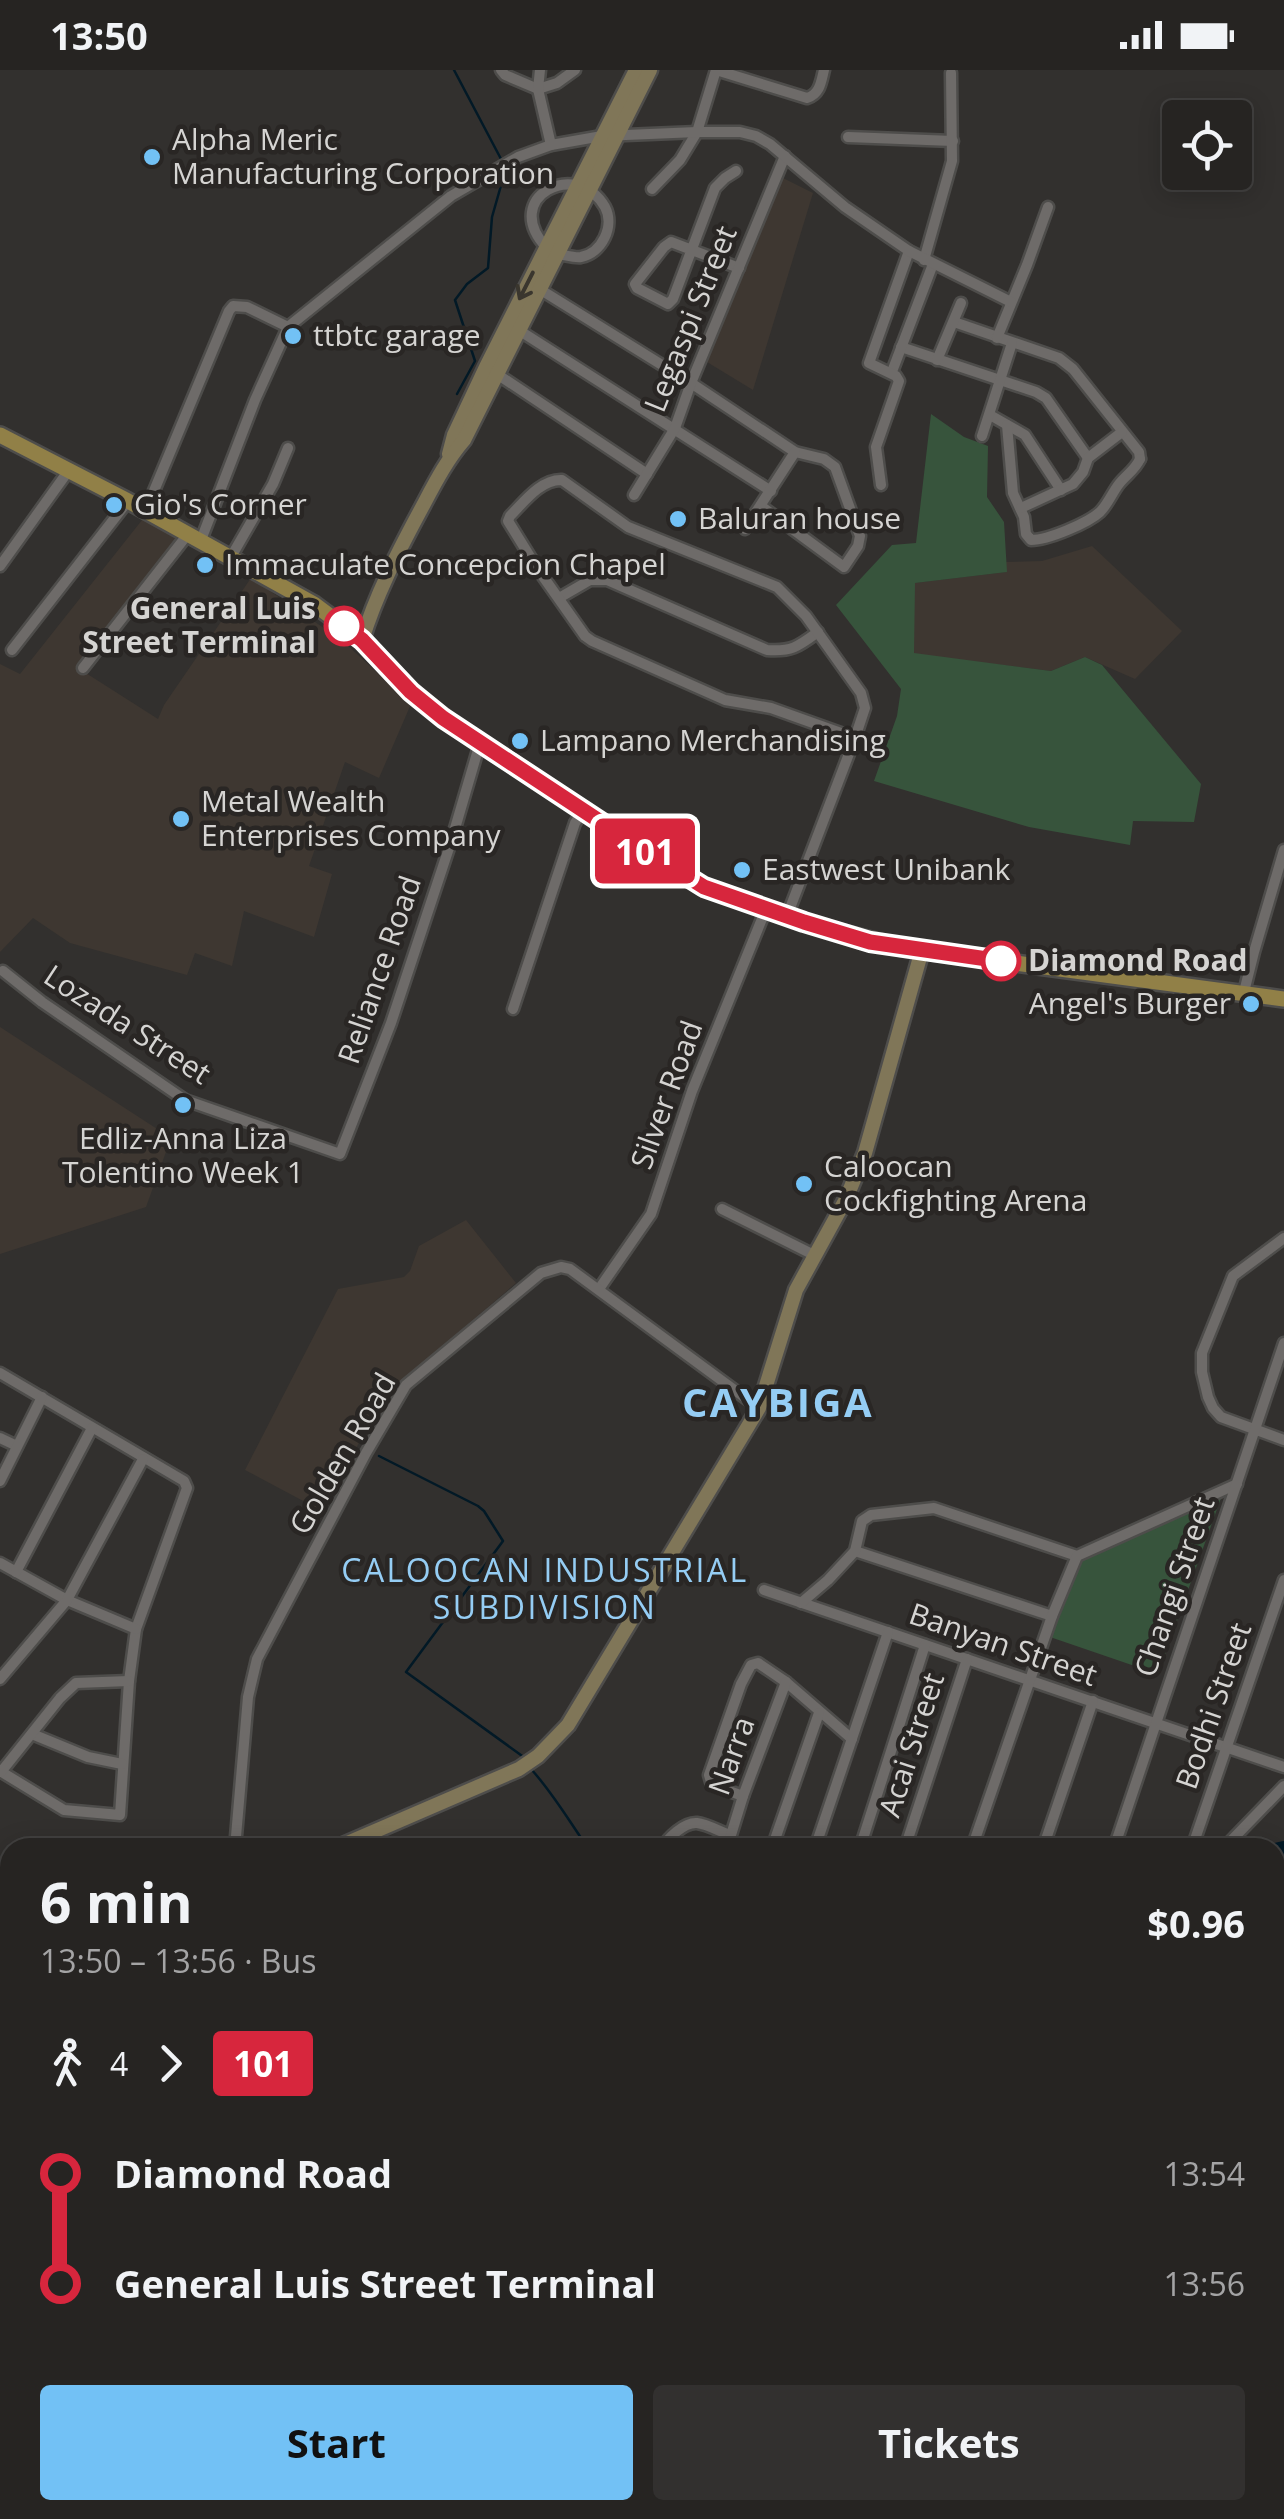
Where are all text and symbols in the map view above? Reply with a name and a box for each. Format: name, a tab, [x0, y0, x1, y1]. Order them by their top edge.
text: 13:50	[50, 9, 148, 61]
map controls	[1162, 100, 1252, 190]
button: locate	[1162, 100, 1252, 190]
place label: Alpha Meric Manufacturing Corporation	[172, 118, 554, 193]
marker: Alpha Meric Manufacturing Corporation	[141, 146, 163, 168]
street label: Legaspi Street	[634, 219, 746, 418]
one-way arrow	[516, 270, 535, 300]
place label: ttbtc garage	[313, 314, 481, 355]
marker: ttbtc garage	[282, 325, 304, 347]
place label: Gio's Corner	[134, 483, 307, 524]
marker: Gio's Corner	[103, 494, 125, 516]
place label: Baluran house	[698, 497, 901, 538]
marker: Baluran house	[667, 508, 689, 530]
place label: Immaculate Concepcion Chapel	[225, 543, 666, 584]
marker: Immaculate Concepcion Chapel	[194, 554, 216, 576]
place label: General Luis Street Terminal	[82, 587, 316, 662]
marker: General Luis Street Terminal	[325, 607, 363, 645]
place label: Lampano Merchandising	[540, 719, 886, 760]
marker: Lampano Merchandising	[509, 730, 531, 752]
place label: Metal Wealth Enterprises Company	[201, 780, 501, 855]
marker: Metal Wealth Enterprises Company	[170, 808, 192, 830]
line badge: 101	[588, 818, 702, 884]
text: 101	[615, 828, 675, 875]
place label: Eastwest Unibank	[762, 848, 1010, 889]
marker: Eastwest Unibank	[731, 859, 753, 881]
street label: Reliance Road	[327, 870, 430, 1069]
place label: Diamond Road	[1028, 939, 1248, 980]
marker: Diamond Road	[982, 942, 1020, 980]
street label: Lozada Street	[37, 955, 219, 1093]
place label: Angel's Burger	[1029, 982, 1231, 1023]
marker: Angel's Burger	[1240, 993, 1262, 1015]
street label: Silver Road	[620, 1015, 711, 1174]
marker: Edliz-Anna Liza Tolentino Week 1	[172, 1094, 194, 1116]
place label: Edliz-Anna Liza Tolentino Week 1	[62, 1117, 304, 1192]
place label: Caloocan Cockfighting Arena	[824, 1145, 1087, 1220]
marker: Caloocan Cockfighting Arena	[793, 1173, 815, 1195]
street label: Golden Road	[279, 1365, 405, 1542]
district label: CAYBIGA	[682, 1374, 874, 1429]
street label: Changi Street	[1124, 1491, 1224, 1682]
district label: CALOOCAN INDUSTRIAL SUBDIVISION	[341, 1548, 749, 1628]
street label: Banyan Street	[904, 1592, 1103, 1695]
street label: Bodhi Street	[1165, 1617, 1260, 1794]
street label: Acai Street	[868, 1667, 953, 1822]
street label: Narra	[698, 1711, 764, 1800]
text: 6 min	[40, 1864, 193, 1939]
text: $0.96	[1147, 1897, 1245, 1949]
text: 13:50 – 13:56 · Bus	[40, 1939, 316, 1982]
icon: walk	[40, 2036, 95, 2091]
icon: forward	[143, 2036, 198, 2091]
text: 101	[233, 2040, 293, 2087]
text: 4	[110, 2042, 128, 2085]
text: Diamond Road	[114, 2147, 392, 2199]
text: 13:54	[1163, 2152, 1245, 2195]
text: General Luis Street Terminal	[114, 2257, 656, 2309]
text: 13:56	[1163, 2262, 1245, 2305]
button: Start	[40, 2385, 633, 2500]
button: Tickets	[653, 2385, 1245, 2500]

